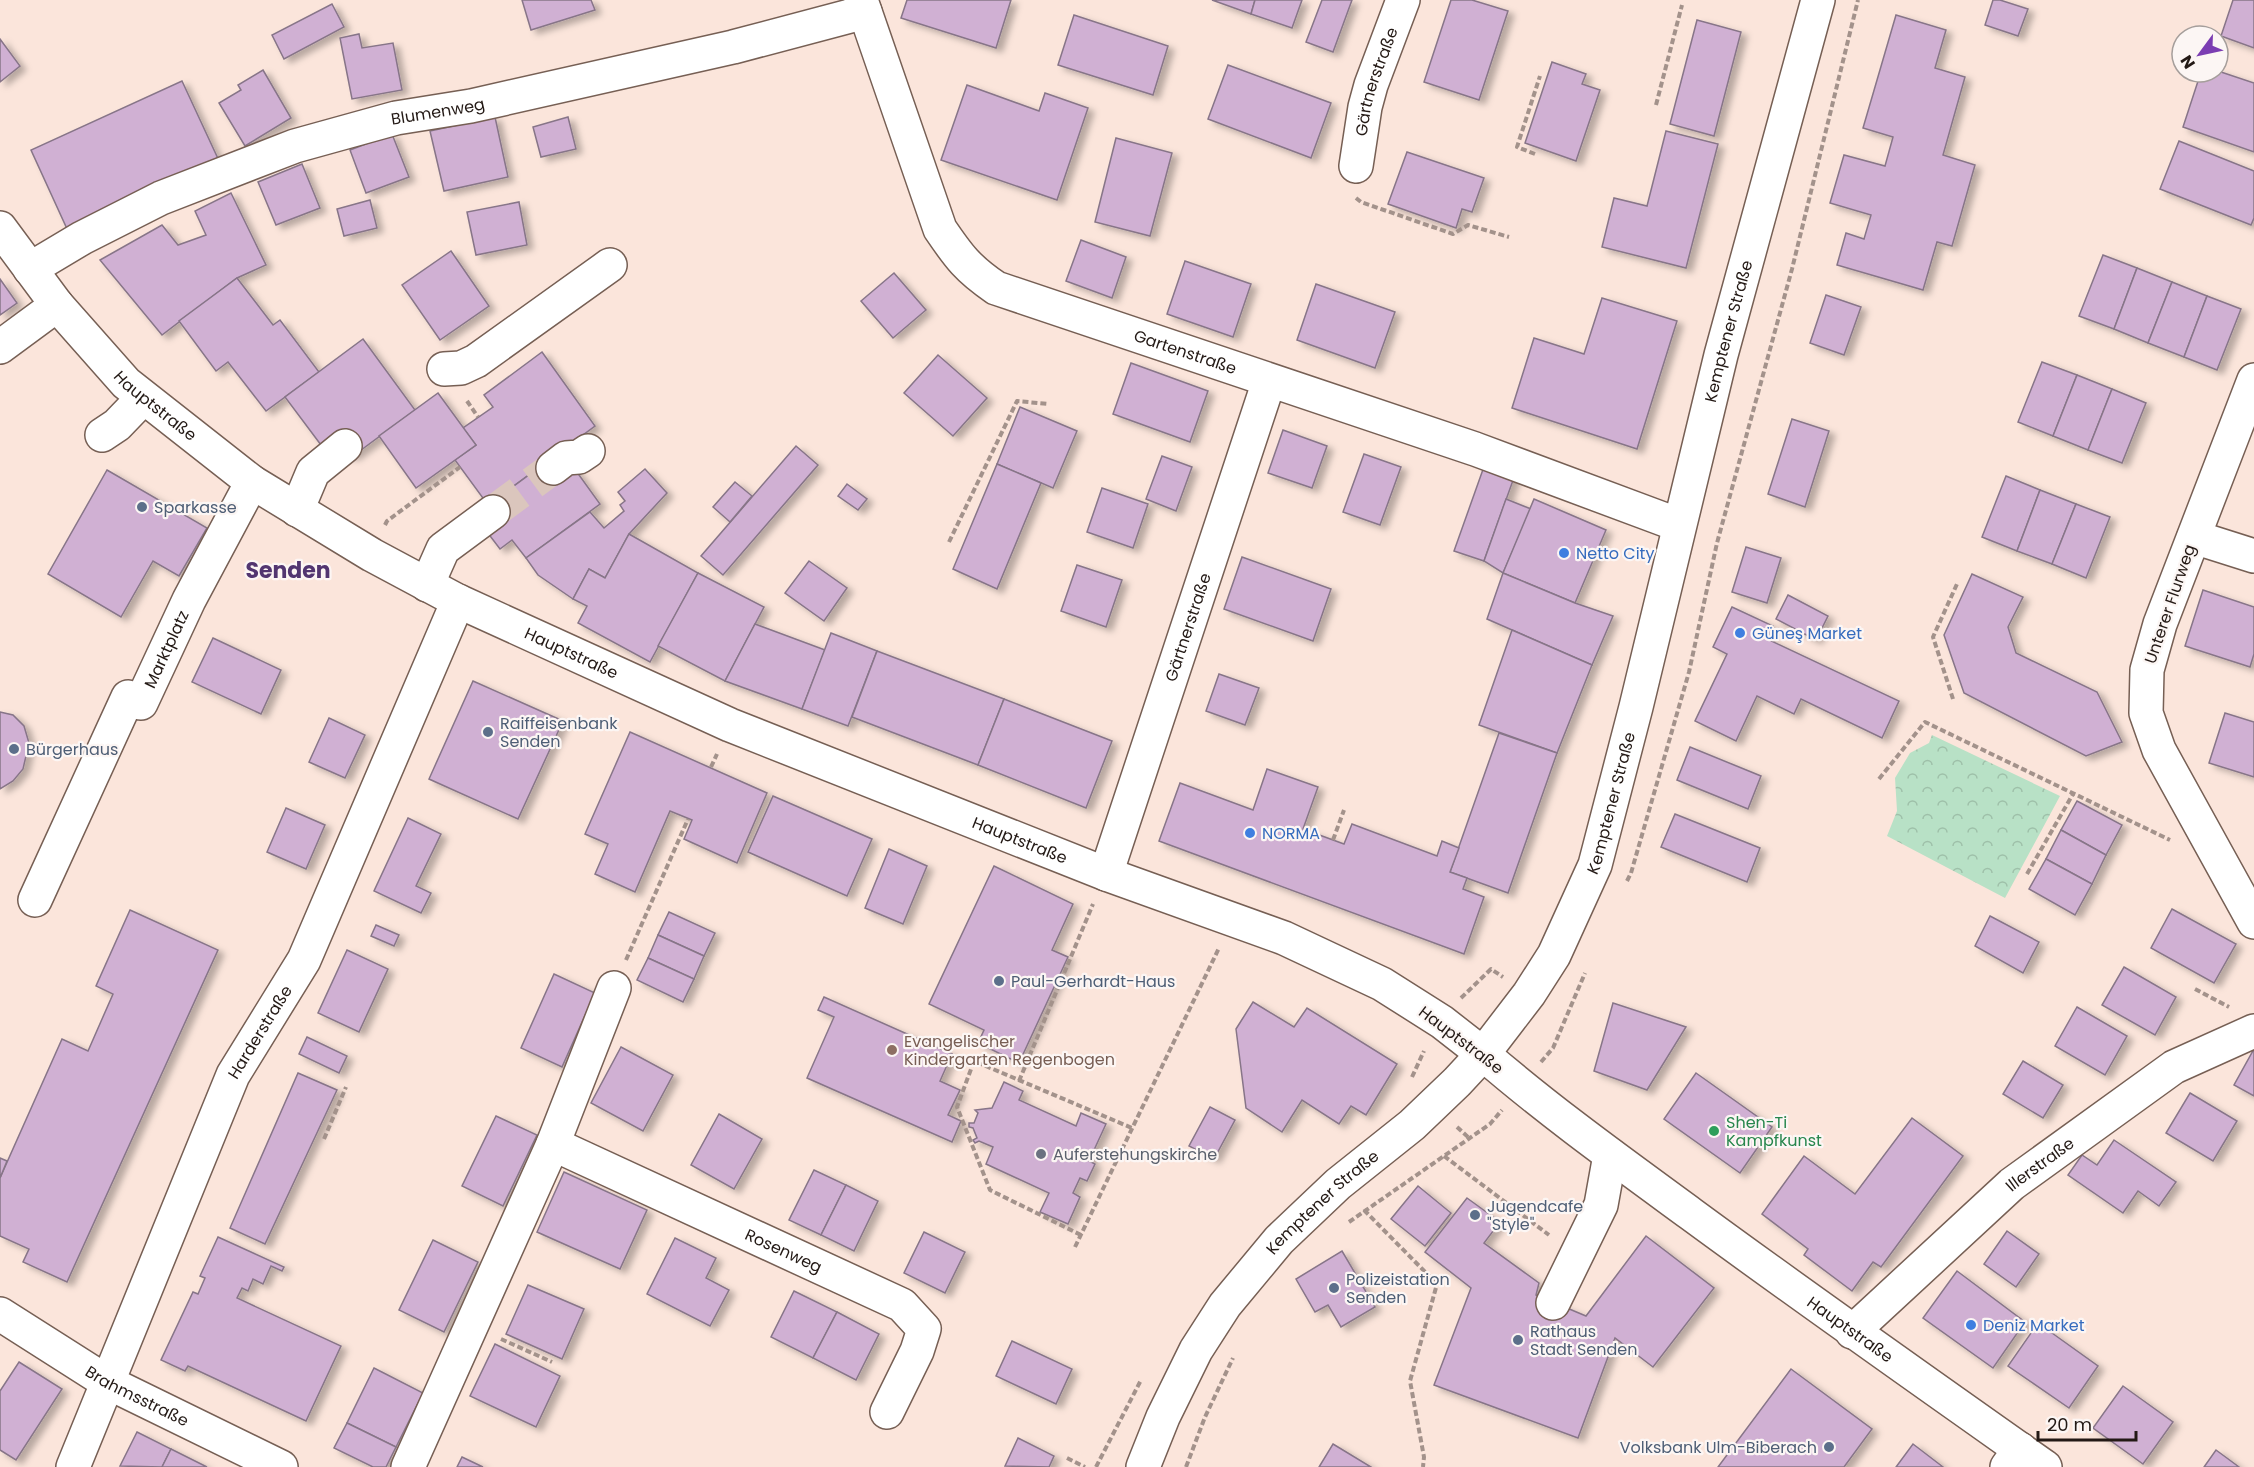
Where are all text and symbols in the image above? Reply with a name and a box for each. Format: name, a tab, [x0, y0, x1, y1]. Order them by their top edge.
street label: Gärtnerstraße	[1349, 24, 1403, 138]
north arrow	[2170, 24, 2230, 84]
text: N	[2175, 51, 2201, 73]
street label: Blumenweg	[389, 92, 487, 130]
street label: Kemptener Straße	[1699, 258, 1758, 404]
street label: Gartenstraße	[1131, 324, 1240, 380]
street label: Hauptstraße	[109, 365, 202, 446]
place label: Sparkasse	[154, 496, 237, 519]
marker: Sparkasse	[135, 500, 149, 514]
street label: Unterer Flurweg	[2139, 541, 2201, 667]
place label: Netto City	[1576, 542, 1654, 565]
marker: Netto City	[1557, 546, 1571, 560]
district label: Senden	[245, 555, 331, 586]
street label: Gärtnerstraße	[1159, 570, 1216, 684]
street label: Marktplatz	[138, 607, 194, 692]
street label: Hauptstraße	[521, 621, 622, 684]
place label: Güneş Market	[1752, 622, 1862, 645]
marker: Güneş Market	[1733, 626, 1747, 640]
place label: Raiffeisenbank Senden	[500, 712, 618, 753]
marker: Raiffeisenbank Senden	[481, 725, 495, 739]
street label: Kemptener Straße	[1581, 729, 1641, 878]
place label: Bürgerhaus	[26, 738, 118, 761]
marker: Bürgerhaus	[7, 742, 21, 756]
street label: Hauptstraße	[969, 811, 1071, 869]
place label: NORMA	[1262, 822, 1320, 845]
marker: NORMA	[1243, 826, 1257, 840]
place label: Paul-Gerhardt-Haus	[1011, 970, 1175, 993]
marker: Paul-Gerhardt-Haus	[992, 974, 1006, 988]
street label: Harderstraße	[222, 981, 297, 1083]
street label: Hauptstraße	[1414, 1001, 1508, 1079]
place label: Evangelischer Kindergarten Regenbogen	[904, 1030, 1115, 1071]
marker: Evangelischer Kindergarten Regenbogen	[885, 1043, 899, 1057]
place label: Shen-Ti Kampfkunst	[1726, 1111, 1822, 1152]
marker: Shen-Ti Kampfkunst	[1707, 1124, 1721, 1138]
street label: Illerstraße	[2000, 1131, 2079, 1196]
place label: Auferstehungskirche	[1053, 1143, 1217, 1166]
street label: Kemptener Straße	[1260, 1144, 1384, 1259]
marker: Auferstehungskirche	[1034, 1147, 1048, 1161]
place label: Jugendcafe "Style"	[1487, 1195, 1583, 1236]
marker: Jugendcafe "Style"	[1468, 1208, 1482, 1222]
street label: Rosenweg	[741, 1223, 826, 1278]
place label: Polizeistation Senden	[1346, 1268, 1450, 1309]
marker: Polizeistation Senden	[1327, 1281, 1341, 1295]
street label: Hauptstraße	[1803, 1291, 1898, 1368]
place label: Deniz Market	[1983, 1314, 2085, 1337]
marker: Deniz Market	[1964, 1318, 1978, 1332]
place label: Rathaus Stadt Senden	[1530, 1320, 1637, 1361]
marker: Rathaus Stadt Senden	[1511, 1333, 1525, 1347]
street label: Brahmsstraße	[81, 1360, 193, 1432]
scale bar	[2038, 1404, 2136, 1442]
text: 20 m	[2047, 1412, 2092, 1437]
place label: Volksbank Ulm-Biberach	[1620, 1436, 1817, 1459]
marker: Volksbank Ulm-Biberach	[1822, 1440, 1836, 1454]

